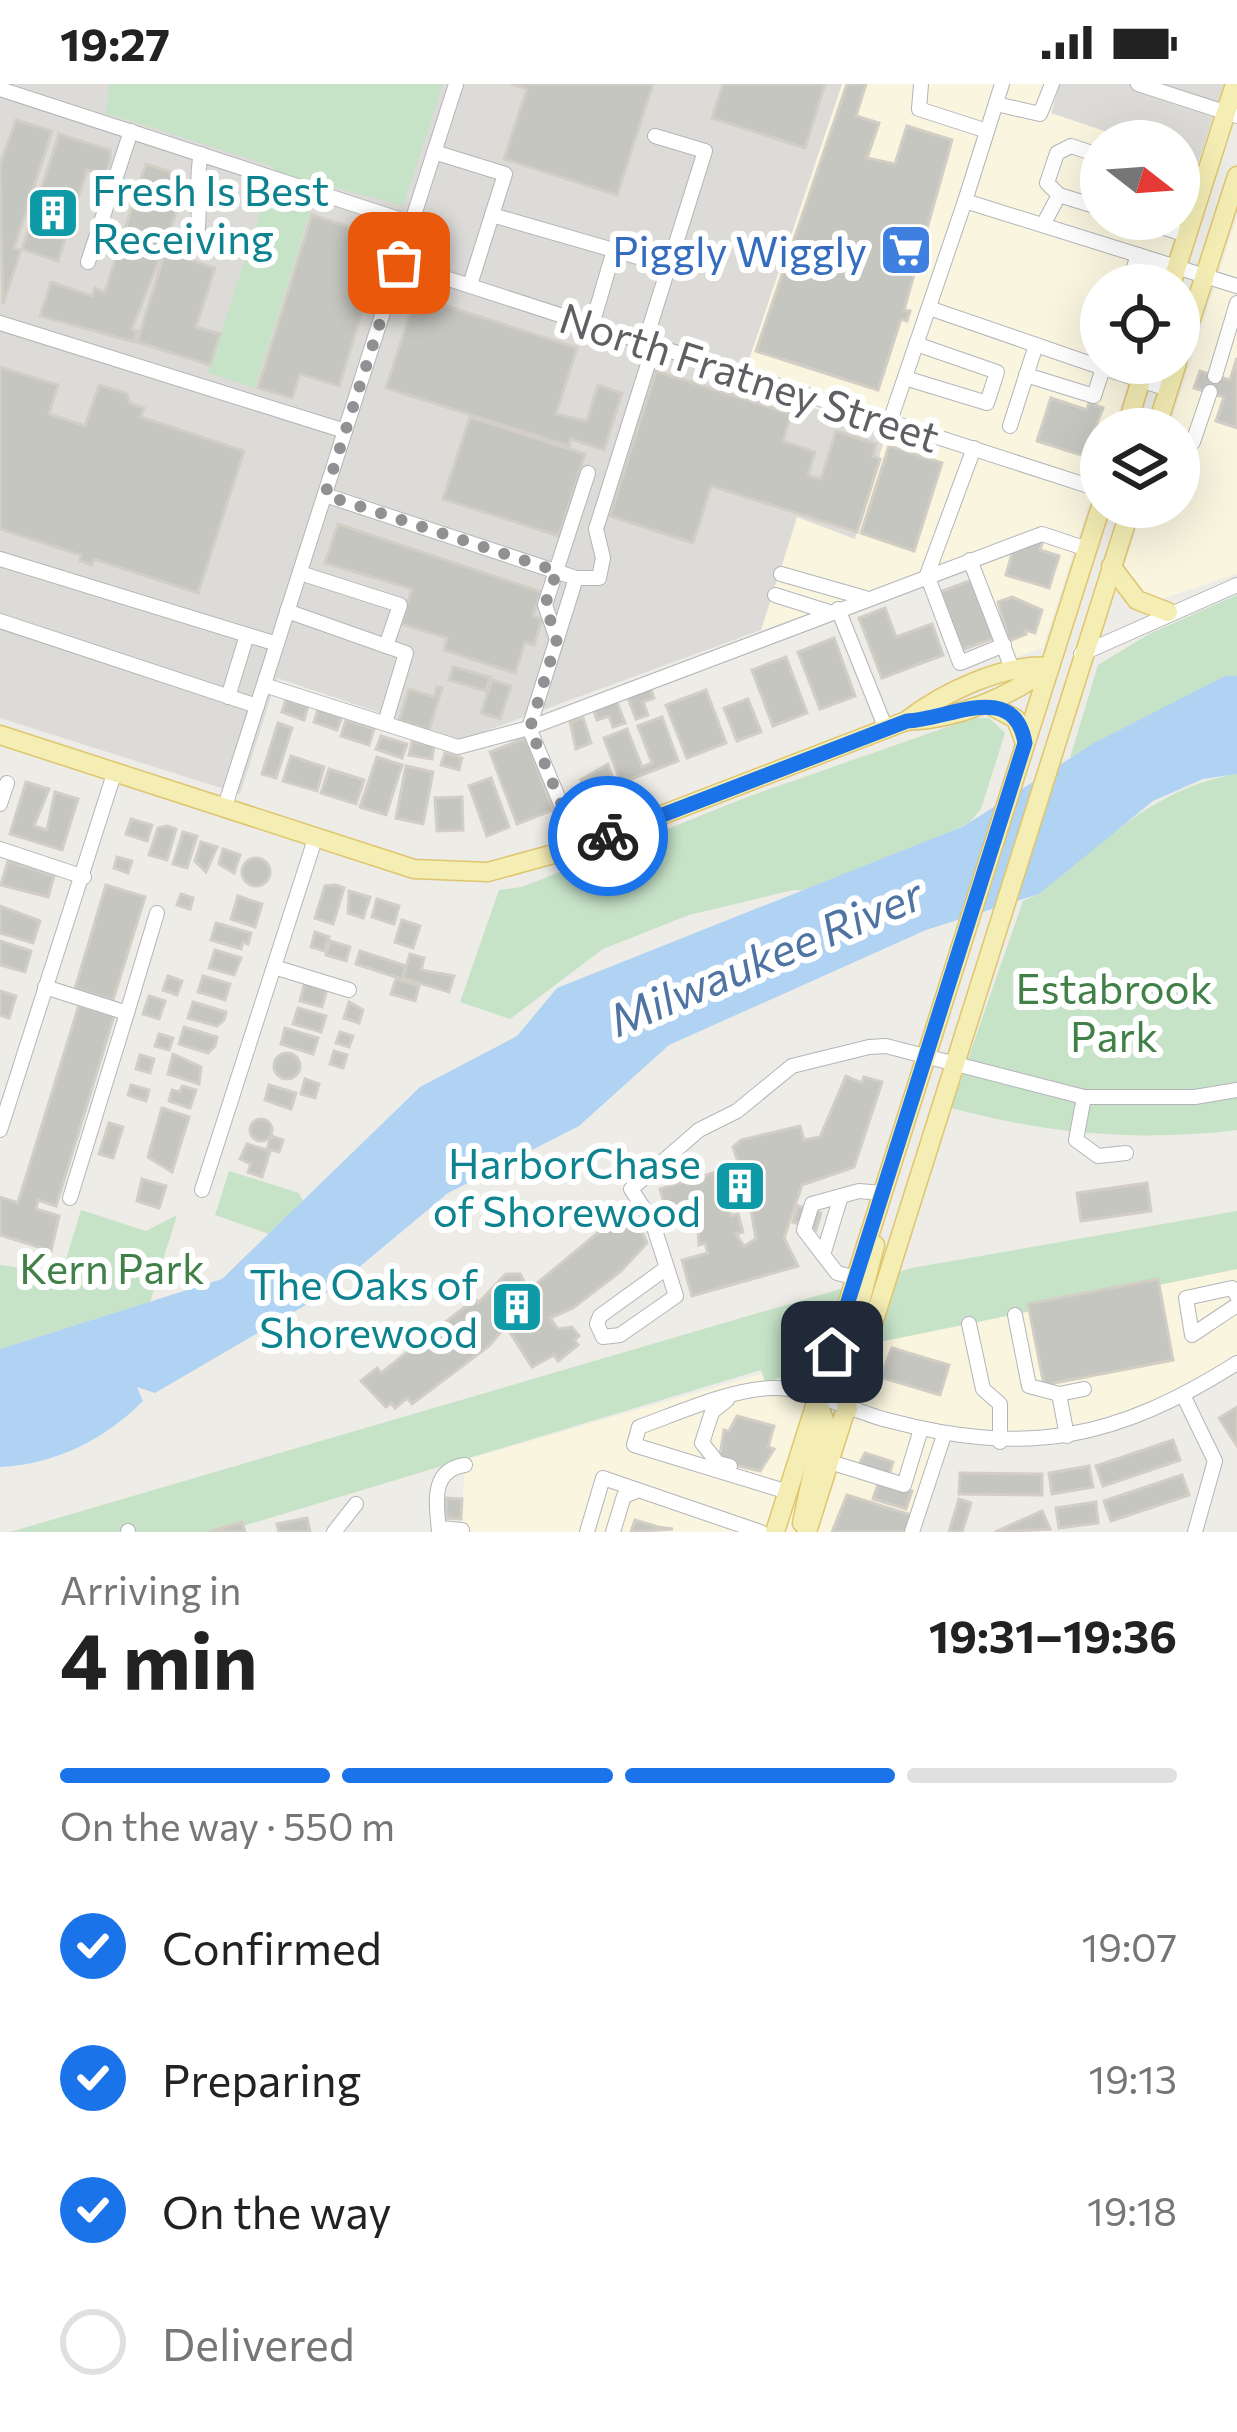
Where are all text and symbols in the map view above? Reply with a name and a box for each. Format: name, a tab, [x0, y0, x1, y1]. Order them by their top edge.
text: 19:27	[60, 15, 170, 70]
north arrow	[1080, 120, 1200, 240]
map controls	[1080, 120, 1200, 528]
place label: Fresh Is Best Receiving	[92, 163, 329, 263]
building icon: Fresh Is Best Receiving	[25, 185, 81, 241]
pin	[348, 212, 450, 314]
supermarket icon: Piggly Wiggly	[878, 222, 934, 278]
place label: Piggly Wiggly	[612, 224, 867, 276]
icon: bag	[366, 230, 432, 296]
button: locate	[1080, 264, 1200, 384]
street label: North Fratney Street	[554, 290, 946, 462]
button: layers	[1080, 408, 1200, 528]
courier	[548, 776, 668, 896]
icon: bike	[575, 803, 641, 869]
water label: Milwaukee River	[600, 863, 932, 1046]
park label: Estabrook Park	[1016, 961, 1212, 1061]
place label: HarborChase of Shorewood	[433, 1136, 701, 1236]
building icon: HarborChase of Shorewood	[712, 1158, 768, 1214]
park label: Kern Park	[19, 1241, 205, 1293]
place label: The Oaks of Shorewood	[249, 1257, 478, 1357]
building icon: The Oaks of Shorewood	[489, 1279, 545, 1335]
pin	[781, 1301, 883, 1403]
icon: home	[799, 1319, 865, 1385]
text: Arriving in	[60, 1565, 241, 1613]
text: 19:31–19:36	[929, 1607, 1177, 1662]
text: 4 min	[60, 1610, 258, 1705]
text: On the way · 550 m	[60, 1801, 395, 1849]
icon: check	[60, 1913, 126, 1979]
text: Confirmed	[162, 1919, 382, 1974]
text: 19:07	[1082, 1922, 1177, 1970]
icon: check	[60, 2045, 126, 2111]
text: Preparing	[162, 2051, 361, 2106]
text: 19:13	[1089, 2054, 1177, 2102]
icon: check	[60, 2177, 126, 2243]
text: On the way	[162, 2183, 392, 2238]
text: 19:18	[1087, 2186, 1177, 2234]
text: Delivered	[162, 2315, 355, 2370]

